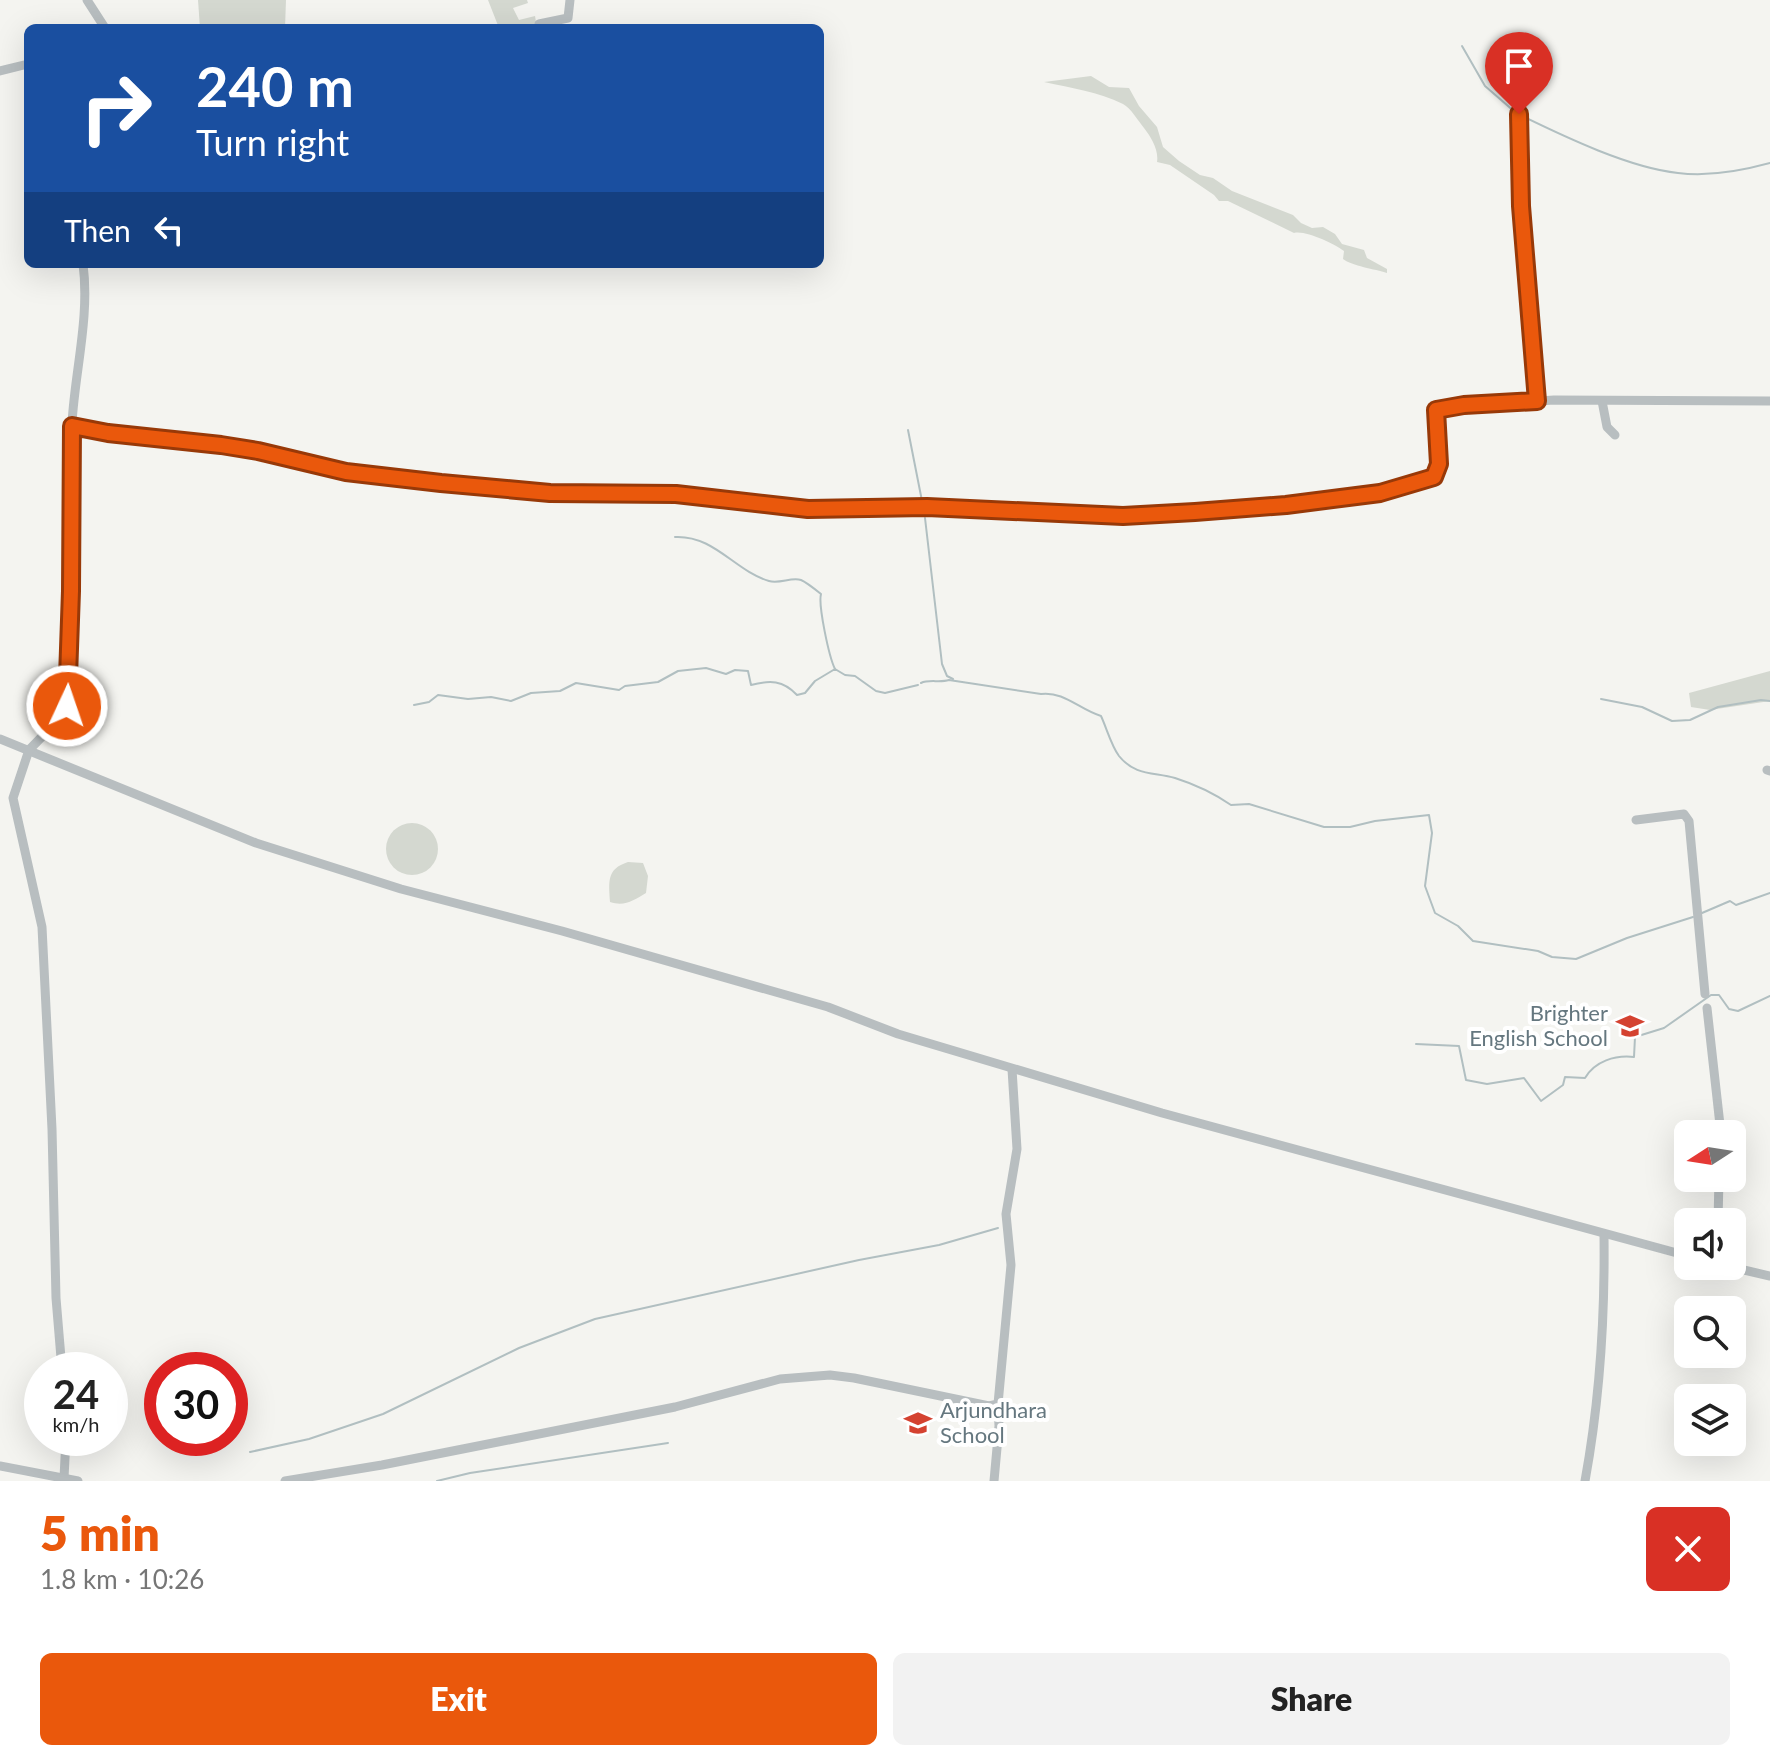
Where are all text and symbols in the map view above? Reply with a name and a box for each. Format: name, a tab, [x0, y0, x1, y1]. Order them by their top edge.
pin	[1485, 32, 1553, 114]
icon: arrive	[1497, 44, 1541, 88]
text: 240 m	[196, 52, 354, 119]
icon: right	[64, 56, 168, 160]
text: Turn right	[196, 120, 349, 164]
icon: left	[147, 208, 191, 252]
text: Then	[64, 212, 131, 248]
position arrow	[25, 664, 109, 748]
place label: Brighter English School	[1469, 999, 1608, 1051]
school or university icon: Brighter English School	[1615, 1011, 1645, 1041]
north arrow	[1674, 1120, 1746, 1192]
map controls	[1674, 1120, 1746, 1456]
button: sound	[1674, 1208, 1746, 1280]
button: search	[1674, 1296, 1746, 1368]
speed limit sign: 30	[144, 1352, 248, 1456]
text: 24	[53, 1370, 99, 1418]
button: layers	[1674, 1384, 1746, 1456]
place label: Arjundhara School	[940, 1396, 1047, 1448]
school or university icon: Arjundhara School	[903, 1408, 933, 1438]
text: km/h	[53, 1412, 99, 1436]
text: 5 min	[40, 1504, 160, 1561]
button: close	[1646, 1507, 1730, 1591]
text: 1.8 km · 10:26	[40, 1563, 204, 1595]
button: Exit	[40, 1653, 877, 1745]
button: Share	[893, 1653, 1730, 1745]

